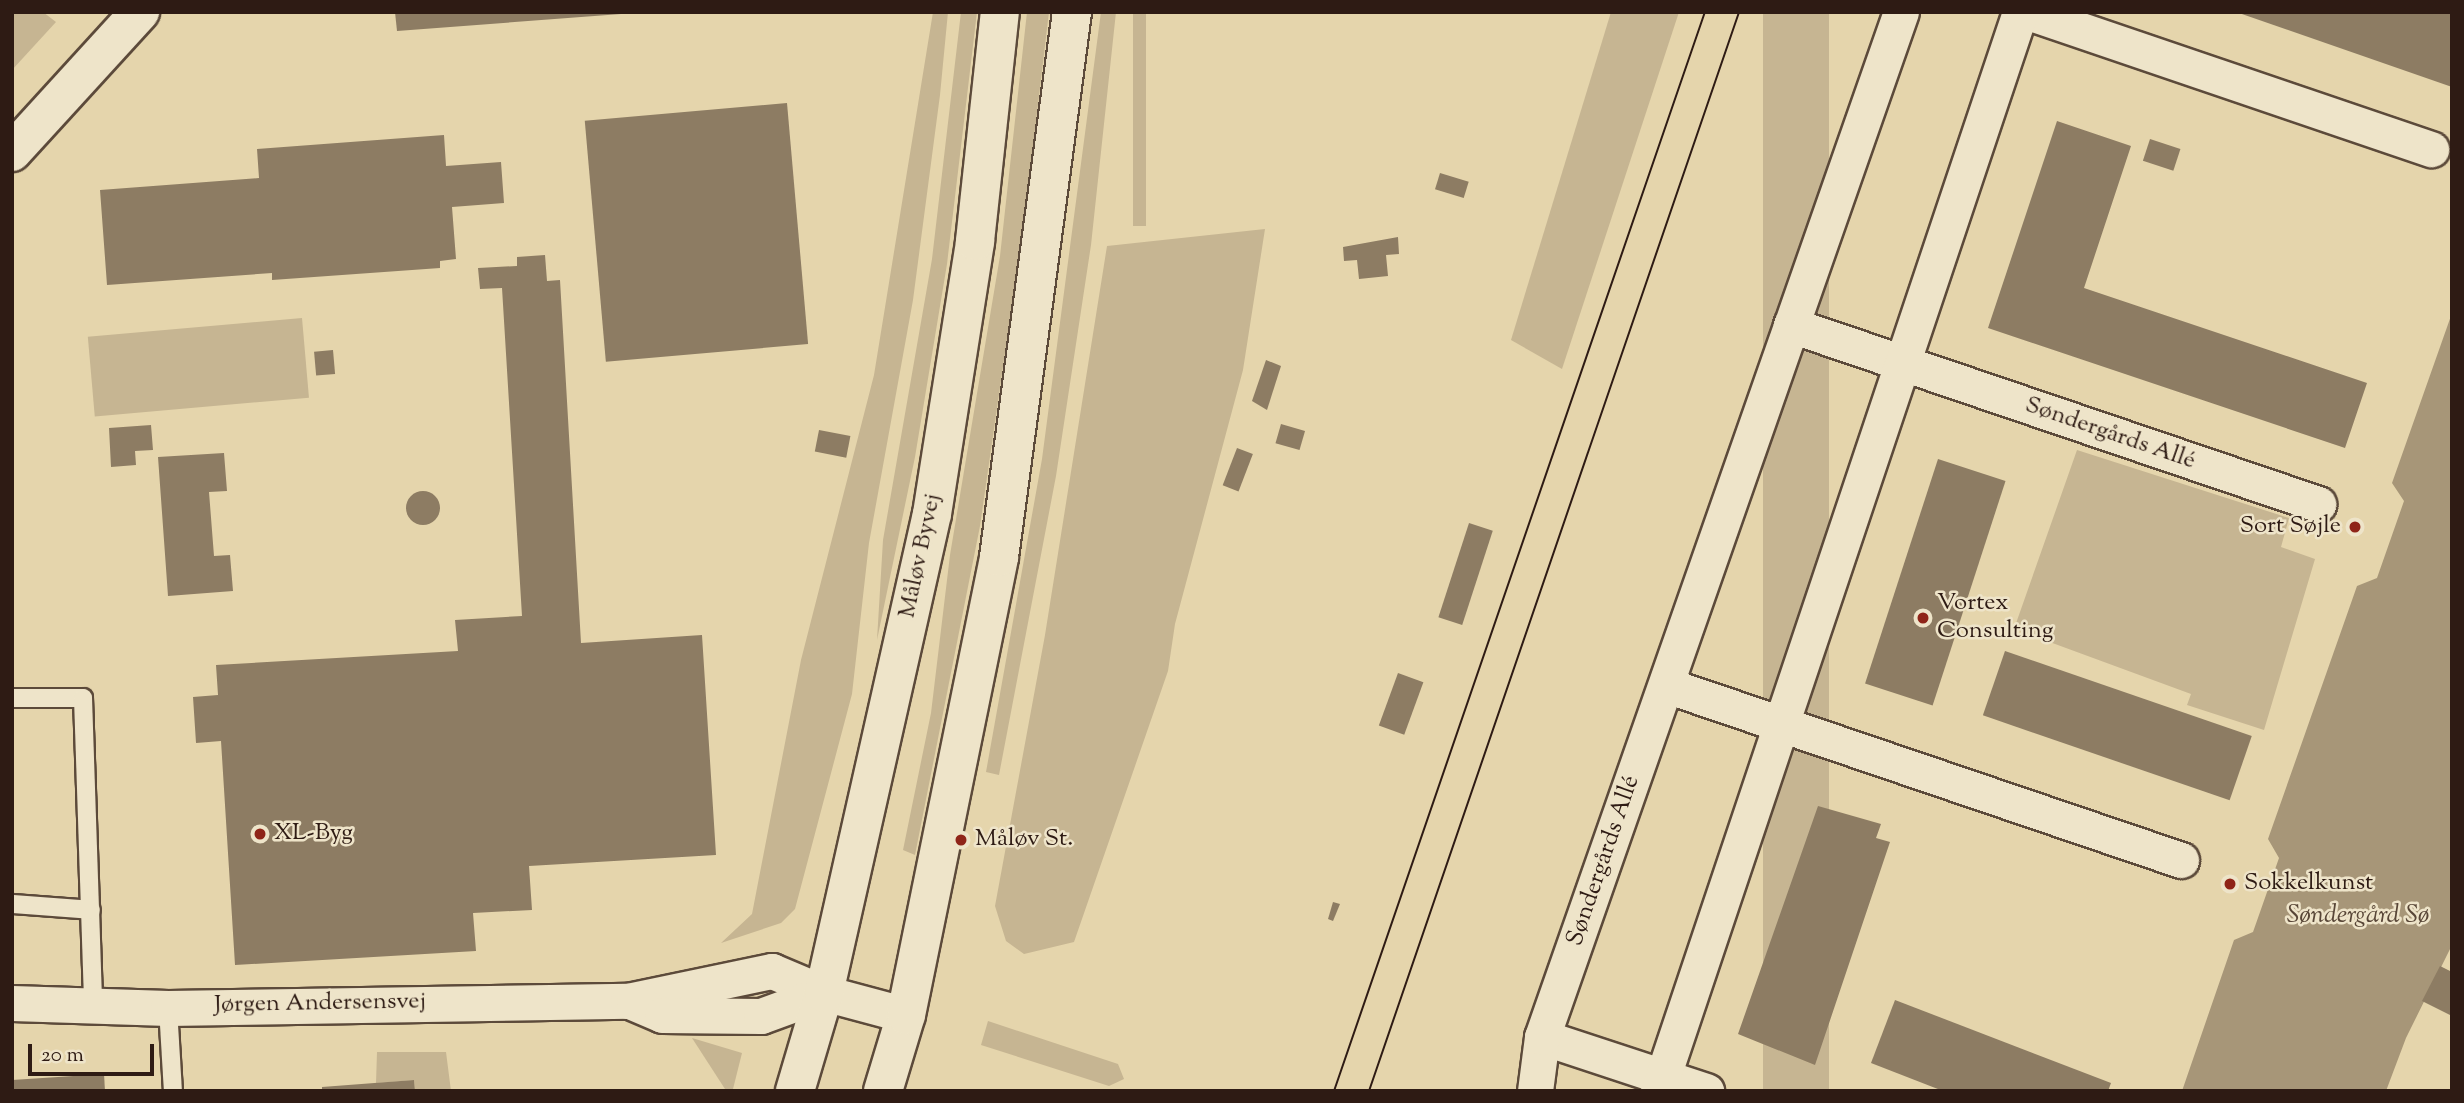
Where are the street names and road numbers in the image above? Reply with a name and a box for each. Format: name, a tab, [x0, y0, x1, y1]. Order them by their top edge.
street label: Søndergårds Allé	[2021, 391, 2199, 477]
street label: Måløv Byvej	[894, 491, 948, 621]
street label: Søndergårds Allé	[1561, 772, 1647, 950]
street label: Jørgen Andersensvej	[214, 988, 426, 1020]

